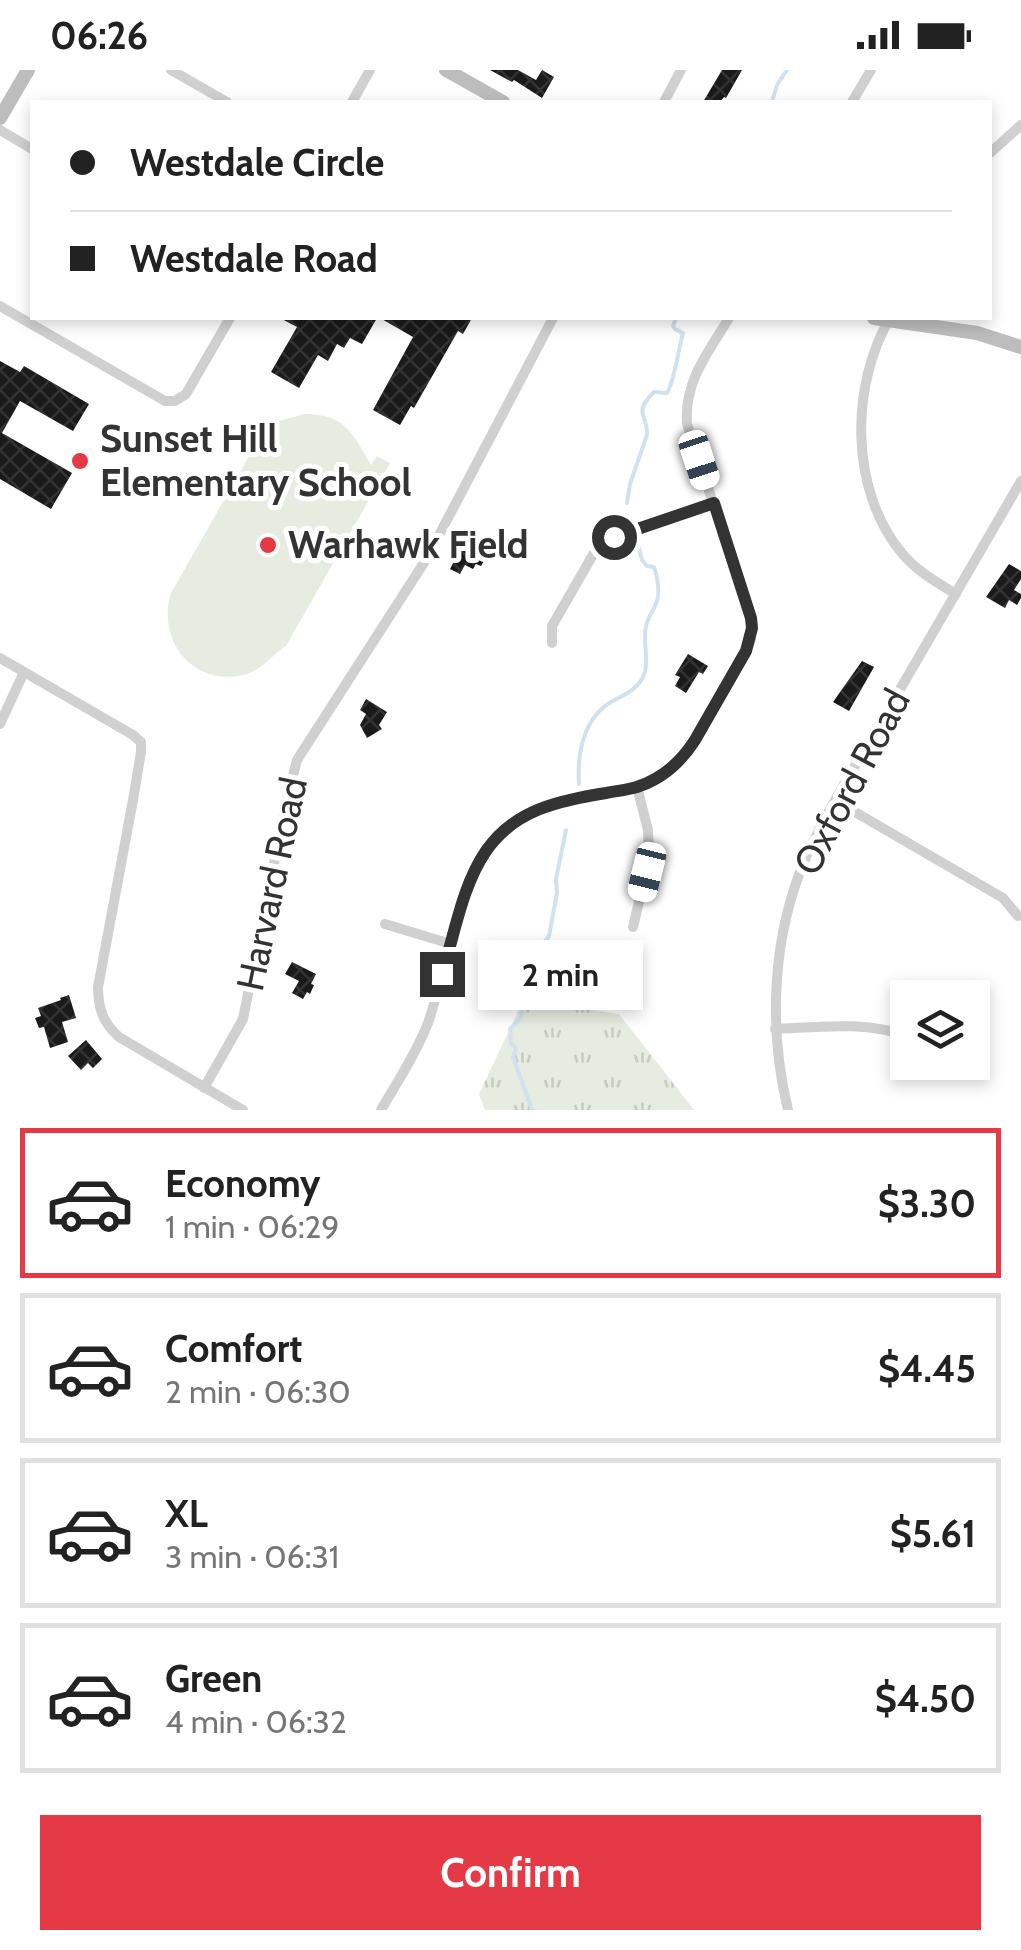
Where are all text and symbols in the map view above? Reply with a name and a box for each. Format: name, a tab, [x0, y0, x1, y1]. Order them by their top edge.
text: 06:26	[50, 12, 148, 59]
text: Westdale Circle	[130, 139, 384, 186]
text: Westdale Road	[130, 235, 378, 282]
place label: Sunset Hill Elementary School	[100, 415, 411, 506]
car	[675, 427, 723, 493]
marker: Sunset Hill Elementary School	[69, 450, 91, 472]
route start	[592, 515, 637, 560]
place label: Warhawk Field	[288, 521, 528, 568]
marker: Warhawk Field	[257, 534, 279, 556]
street label: Oxford Road	[783, 681, 920, 883]
street label: Harvard Road	[226, 773, 317, 995]
car	[625, 839, 669, 905]
callout: 2 min	[477, 939, 642, 1009]
route end	[420, 952, 465, 997]
text: 2 min	[522, 955, 599, 994]
map controls	[890, 980, 990, 1080]
button: layers	[890, 980, 990, 1080]
icon: car	[45, 1158, 135, 1248]
text: Economy	[165, 1160, 320, 1207]
text: $3.30	[878, 1180, 976, 1227]
text: 1 min · 06:29	[165, 1207, 340, 1246]
icon: car	[45, 1323, 135, 1413]
text: Comfort	[165, 1325, 302, 1372]
text: $4.45	[878, 1345, 976, 1392]
text: 2 min · 06:30	[165, 1372, 351, 1411]
icon: car	[45, 1488, 135, 1578]
text: XL	[165, 1490, 208, 1537]
text: $5.61	[890, 1510, 976, 1557]
text: 3 min · 06:31	[165, 1537, 339, 1576]
icon: car	[45, 1653, 135, 1743]
text: Green	[165, 1655, 262, 1702]
text: $4.50	[875, 1675, 976, 1722]
text: 4 min · 06:32	[165, 1702, 347, 1741]
button: Confirm	[40, 1815, 981, 1930]

